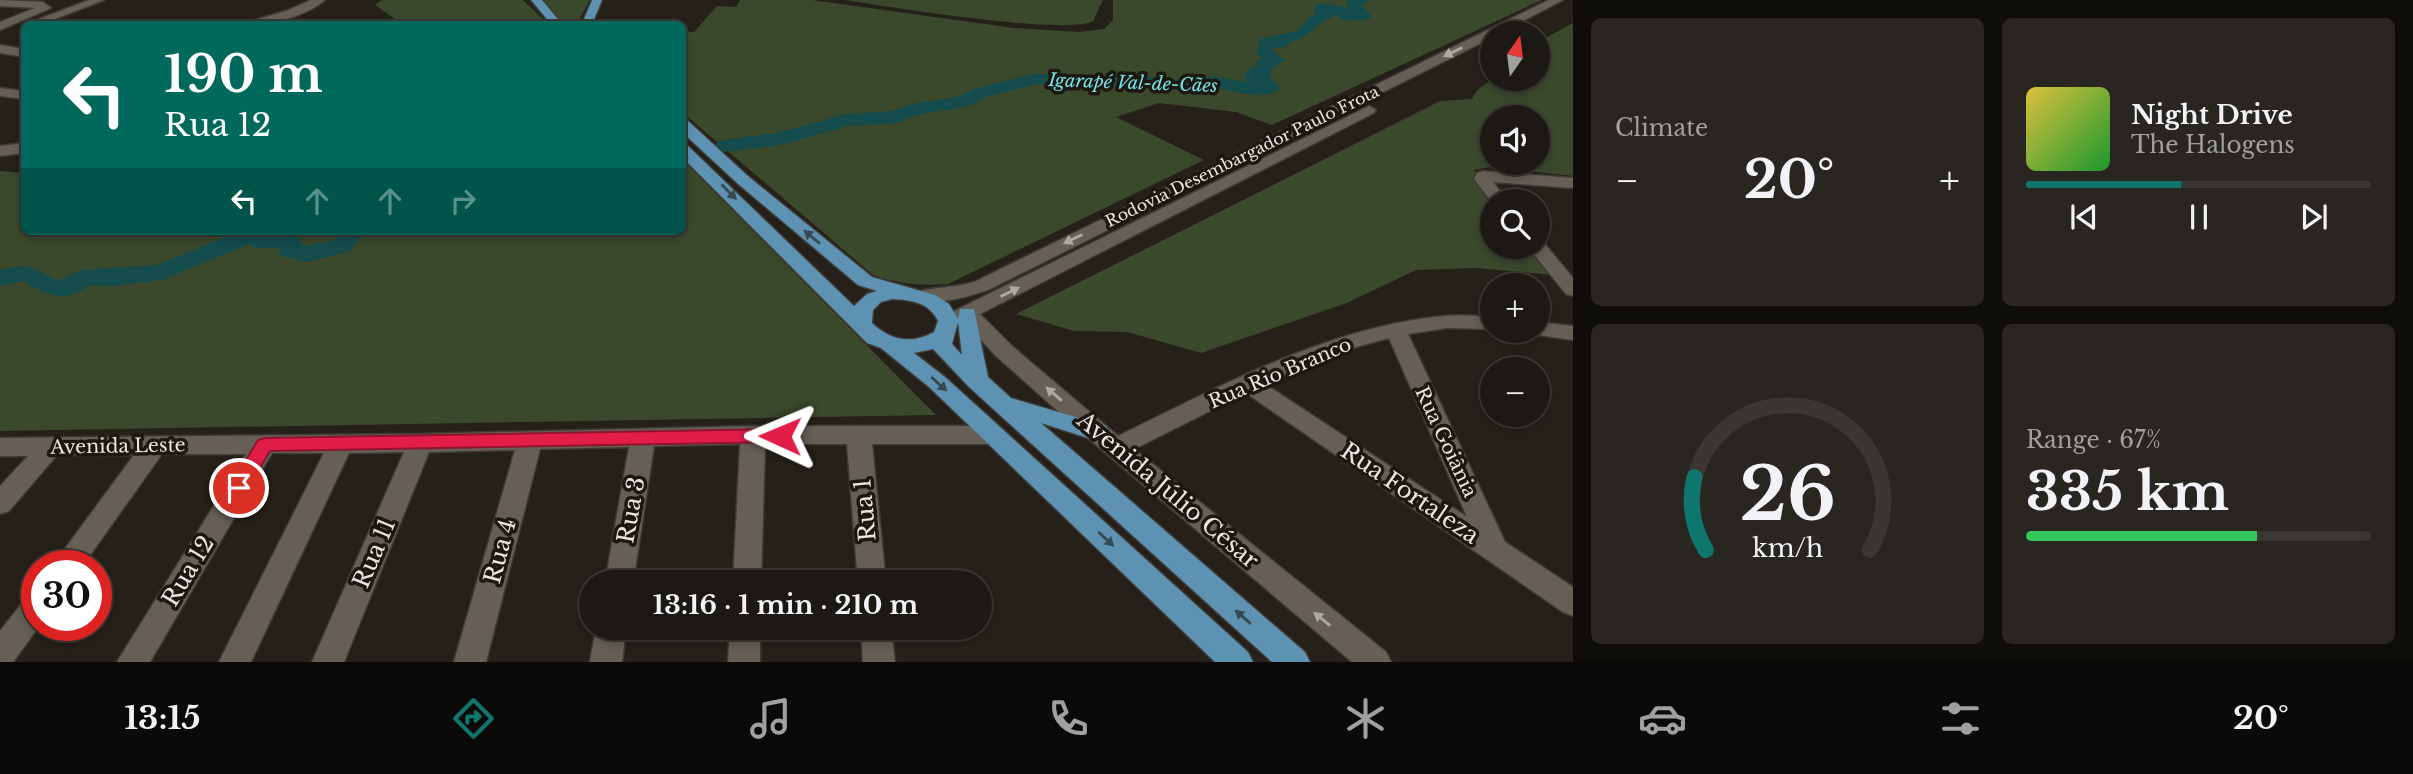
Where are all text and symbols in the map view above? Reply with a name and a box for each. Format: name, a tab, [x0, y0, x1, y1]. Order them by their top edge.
north arrow	[1480, 21, 1550, 91]
map controls	[1480, 21, 1550, 427]
text: 190 m	[164, 44, 323, 105]
one-way arrow	[1443, 47, 1463, 58]
icon: left	[49, 49, 140, 140]
water label: Igarapé Val-de-Cães	[1047, 69, 1218, 97]
street label: Rodovia Desembargador Paulo Frota	[1102, 81, 1382, 231]
text: Night Drive	[2131, 99, 2293, 131]
text: Rua 12	[164, 105, 271, 145]
button: sound	[1480, 105, 1550, 175]
text: Climate	[1615, 114, 1708, 142]
text: The Halogens	[2131, 131, 2295, 159]
text: 20°	[1744, 148, 1834, 212]
text: −	[1615, 157, 1639, 204]
text: +	[1939, 157, 1960, 204]
icon: left	[225, 182, 263, 220]
icon: ahead	[298, 182, 336, 220]
icon: ahead	[371, 182, 409, 220]
icon: right	[444, 182, 482, 220]
one-way arrow	[720, 184, 737, 201]
button: search	[1480, 189, 1550, 259]
icon: previous	[2065, 198, 2103, 236]
icon: pause	[2180, 198, 2218, 236]
icon: next	[2295, 198, 2333, 236]
one-way arrow	[804, 230, 821, 245]
one-way arrow	[1063, 234, 1083, 245]
button: +	[1480, 273, 1550, 343]
one-way arrow	[1000, 286, 1020, 297]
street label: Rua Rio Branco	[1205, 333, 1355, 413]
button: −	[1480, 357, 1550, 427]
one-way arrow	[931, 376, 948, 392]
street label: Rua Goiânia	[1410, 383, 1482, 501]
one-way arrow	[1045, 386, 1063, 402]
position arrow	[743, 399, 817, 473]
street label: Avenida Júlio César	[1071, 405, 1264, 574]
text: Range · 67%	[2026, 426, 2161, 454]
street label: Avenida Leste	[49, 433, 186, 459]
street label: Rua Fortaleza	[1336, 436, 1485, 550]
text: 26	[1739, 449, 1836, 540]
pin	[209, 458, 269, 518]
text: 335 km	[2026, 460, 2229, 524]
icon: arrive	[220, 469, 258, 507]
street label: Rua 3	[611, 475, 651, 545]
street label: Rua 1	[848, 477, 882, 543]
street label: Rua 11	[347, 514, 401, 592]
street label: Rua 4	[478, 515, 522, 587]
street label: Rua 12	[156, 531, 220, 611]
one-way arrow	[1097, 531, 1114, 547]
text: km/h	[1752, 533, 1823, 564]
speed limit sign: 30	[21, 550, 112, 641]
text: 13:16 · 1 min · 210 m	[653, 589, 918, 621]
one-way arrow	[1234, 610, 1251, 625]
one-way arrow	[1313, 612, 1330, 627]
icon: directions	[449, 694, 498, 743]
icon: music	[746, 694, 795, 743]
icon: phone	[1044, 694, 1093, 743]
icon: climate	[1341, 694, 1390, 743]
icon: car	[1638, 694, 1687, 743]
icon: filters	[1936, 694, 1985, 743]
text: 13:15	[124, 698, 201, 738]
text: 20°	[2233, 698, 2289, 738]

